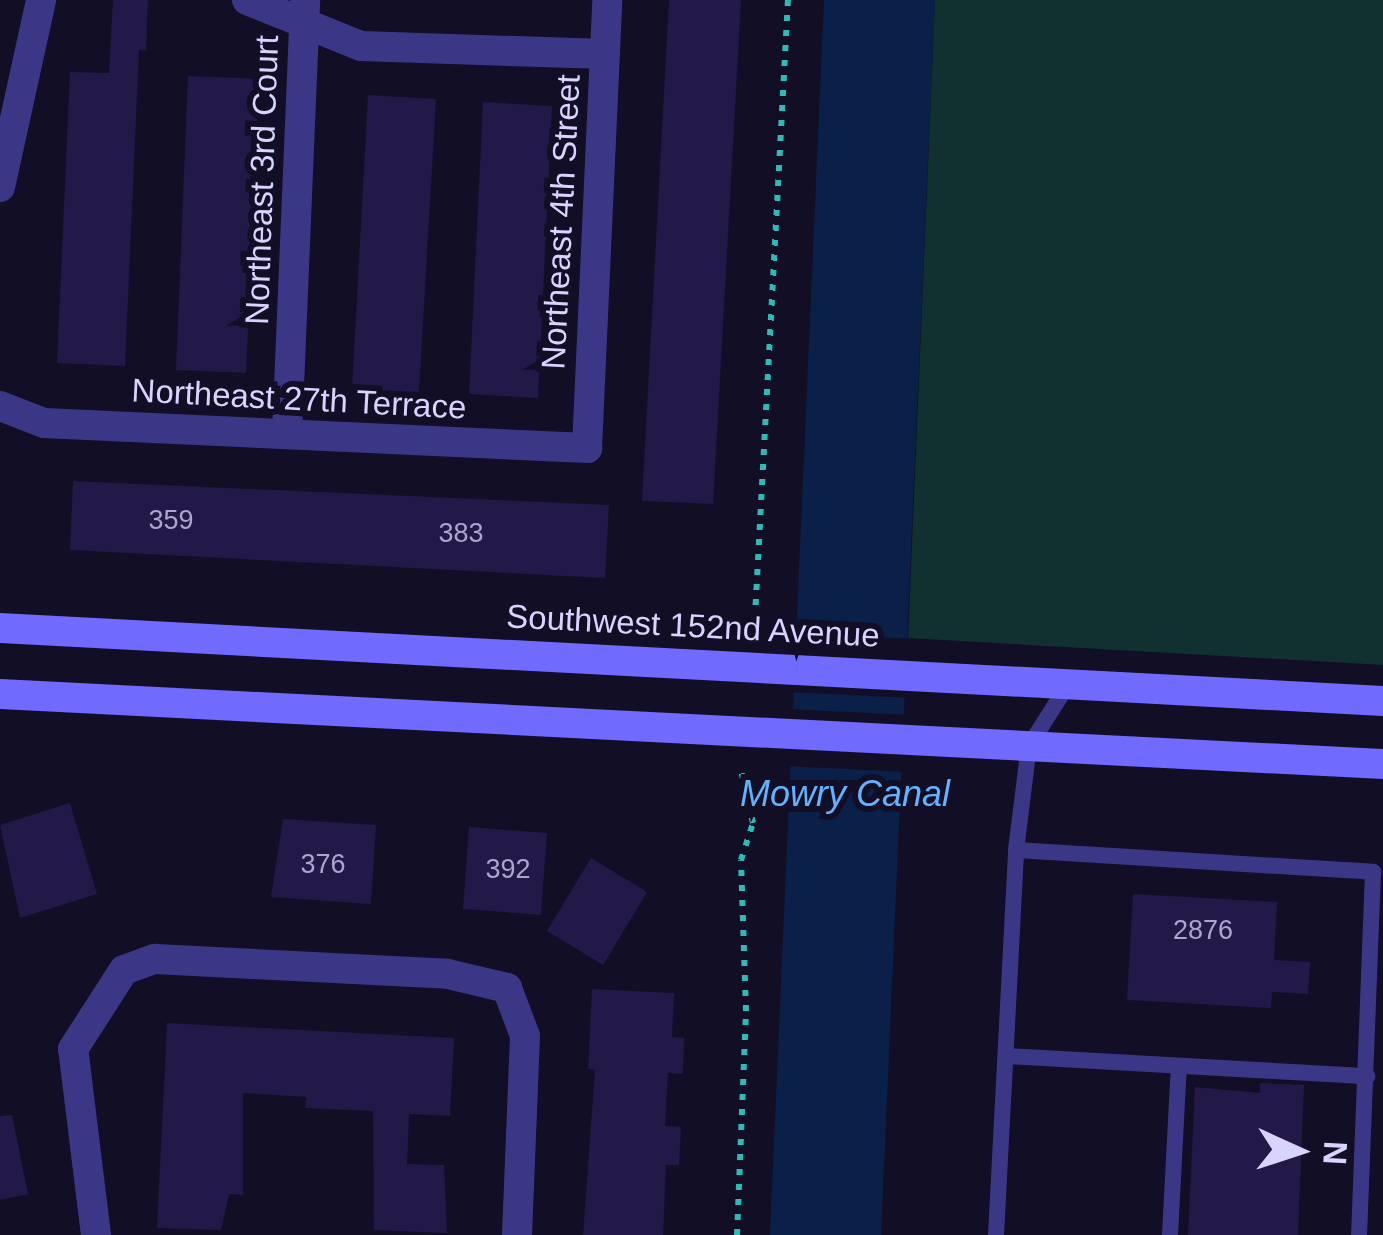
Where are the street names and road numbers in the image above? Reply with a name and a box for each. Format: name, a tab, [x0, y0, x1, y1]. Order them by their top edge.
street label: Northeast 3rd Court	[237, 34, 287, 326]
street label: Northeast 4th Street	[533, 74, 589, 370]
street label: Northeast 27th Terrace	[130, 370, 468, 428]
street label: Southwest 152nd Avenue	[504, 596, 882, 656]

